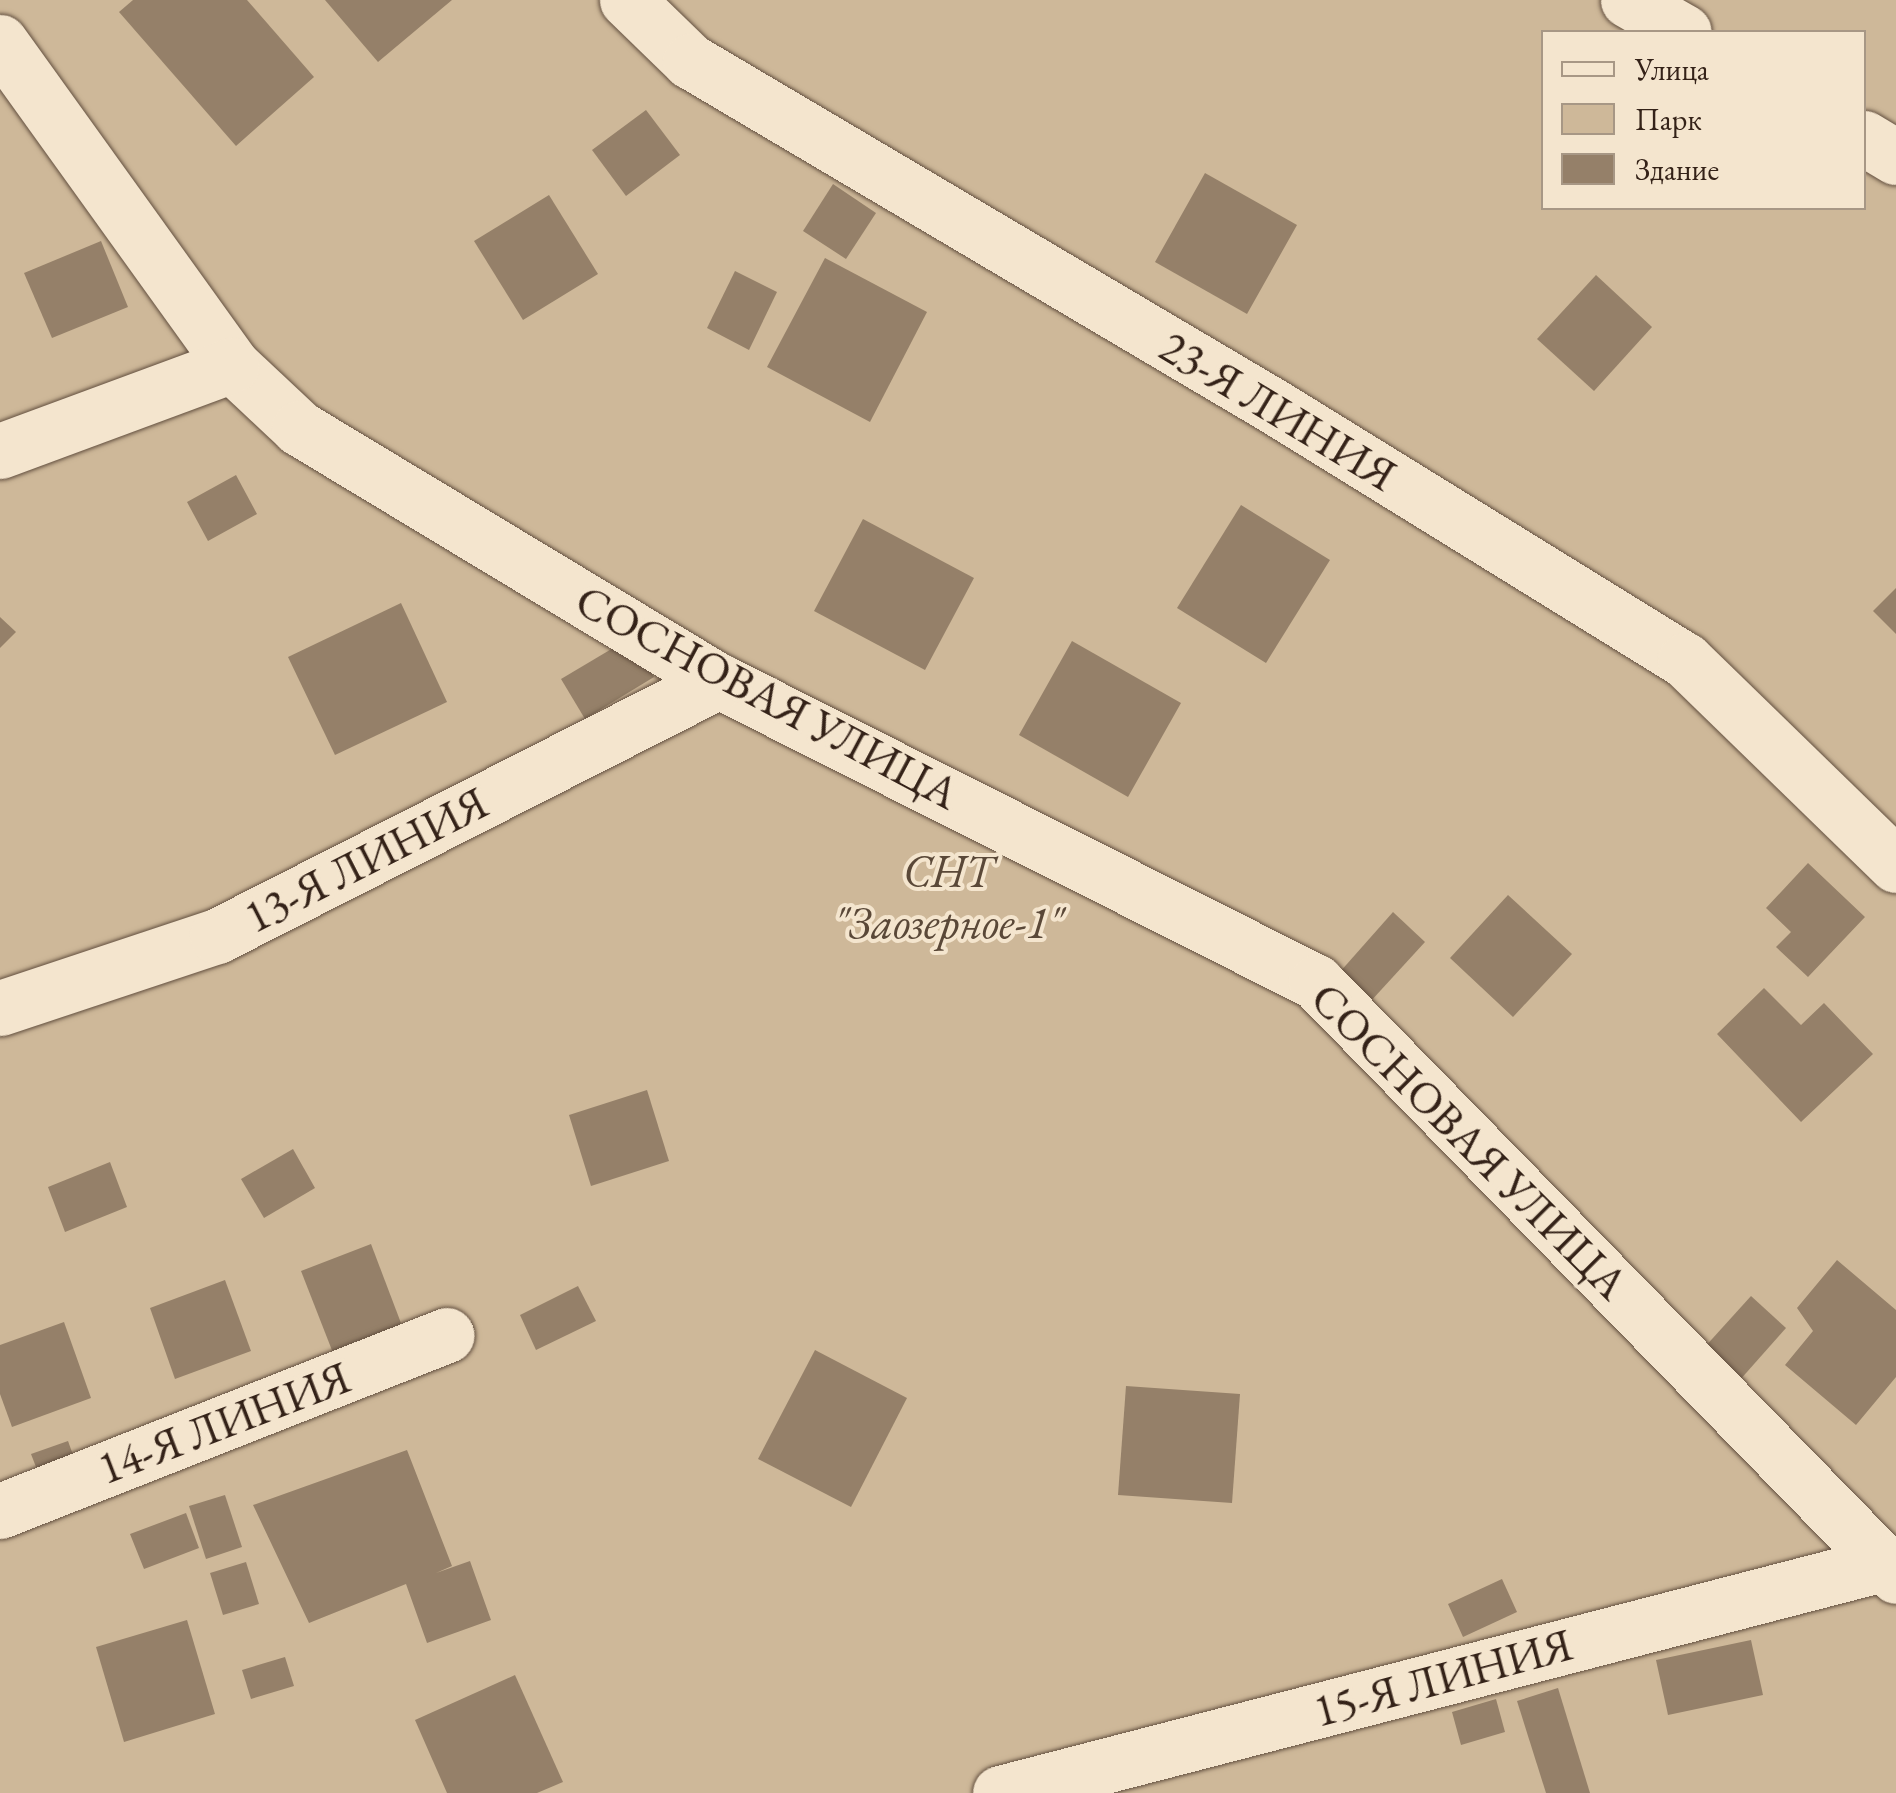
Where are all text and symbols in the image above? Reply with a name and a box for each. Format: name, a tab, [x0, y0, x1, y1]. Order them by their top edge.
legend	[1541, 30, 1866, 210]
text: Улица	[1635, 50, 1709, 89]
text: Парк	[1635, 100, 1702, 139]
text: Здание	[1635, 150, 1719, 189]
street label: 23-Я ЛИНИЯ	[1150, 319, 1406, 503]
street label: СОСНОВАЯ УЛИЦА	[566, 573, 968, 821]
street label: 13-Я ЛИНИЯ	[235, 776, 497, 944]
park label: СНТ "Заозерное-1"	[833, 844, 1063, 950]
street label: СОСНОВАЯ УЛИЦА	[1299, 971, 1639, 1311]
street label: 14-Я ЛИНИЯ	[90, 1350, 358, 1496]
street label: 15-Я ЛИНИЯ	[1308, 1618, 1578, 1738]

